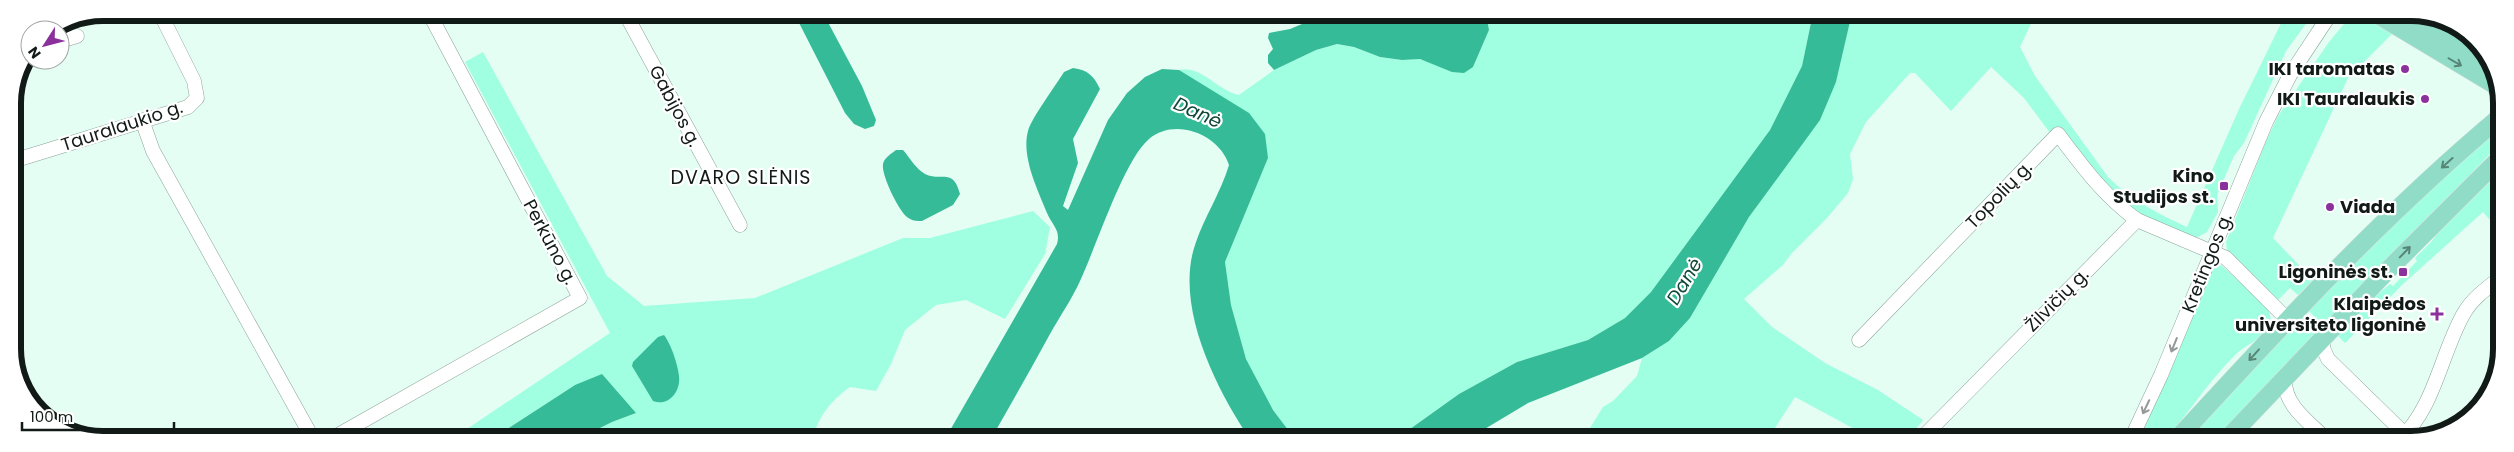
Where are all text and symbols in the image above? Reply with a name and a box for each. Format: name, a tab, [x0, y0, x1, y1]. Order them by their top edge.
north arrow	[20, 20, 70, 70]
text: N	[23, 43, 46, 63]
place label: IKI taromatas	[2268, 56, 2395, 81]
one-way arrow	[2447, 57, 2461, 67]
street label: Gabijos g.	[644, 61, 707, 151]
marker: IKI taromatas	[2399, 63, 2411, 75]
place label: IKI Tauralaukis	[2277, 86, 2415, 111]
water label: Danė	[1169, 90, 1226, 135]
marker: IKI Tauralaukis	[2419, 93, 2431, 105]
street label: Tauralaukio g.	[58, 94, 186, 157]
street label: Topolių g.	[1960, 155, 2038, 234]
one-way arrow	[2440, 158, 2453, 169]
place label: Kino Studijos st.	[2113, 163, 2214, 209]
district label: DVARO SLĖNIS	[671, 164, 811, 191]
marker: Kino Studijos st.	[2218, 180, 2230, 192]
place label: Viada	[2340, 194, 2395, 219]
street label: Perkūno g.	[518, 195, 583, 289]
marker: Viada	[2324, 201, 2336, 213]
street label: Kretingos g.	[2175, 209, 2238, 316]
one-way arrow	[2399, 246, 2411, 258]
water label: Danė	[1660, 253, 1709, 310]
place label: Ligoninės st.	[2278, 259, 2393, 284]
street label: Žilvičių g.	[2019, 262, 2094, 337]
marker: Ligoninės st.	[2397, 266, 2409, 278]
place label: Klaipėdos universiteto ligoninė	[2235, 291, 2426, 337]
marker: Klaipėdos universiteto ligoninė	[2430, 307, 2444, 321]
one-way arrow	[2169, 336, 2178, 352]
one-way arrow	[2248, 349, 2260, 362]
one-way arrow	[2141, 399, 2151, 414]
scale bar	[22, 400, 175, 432]
text: 100 m	[30, 406, 73, 427]

